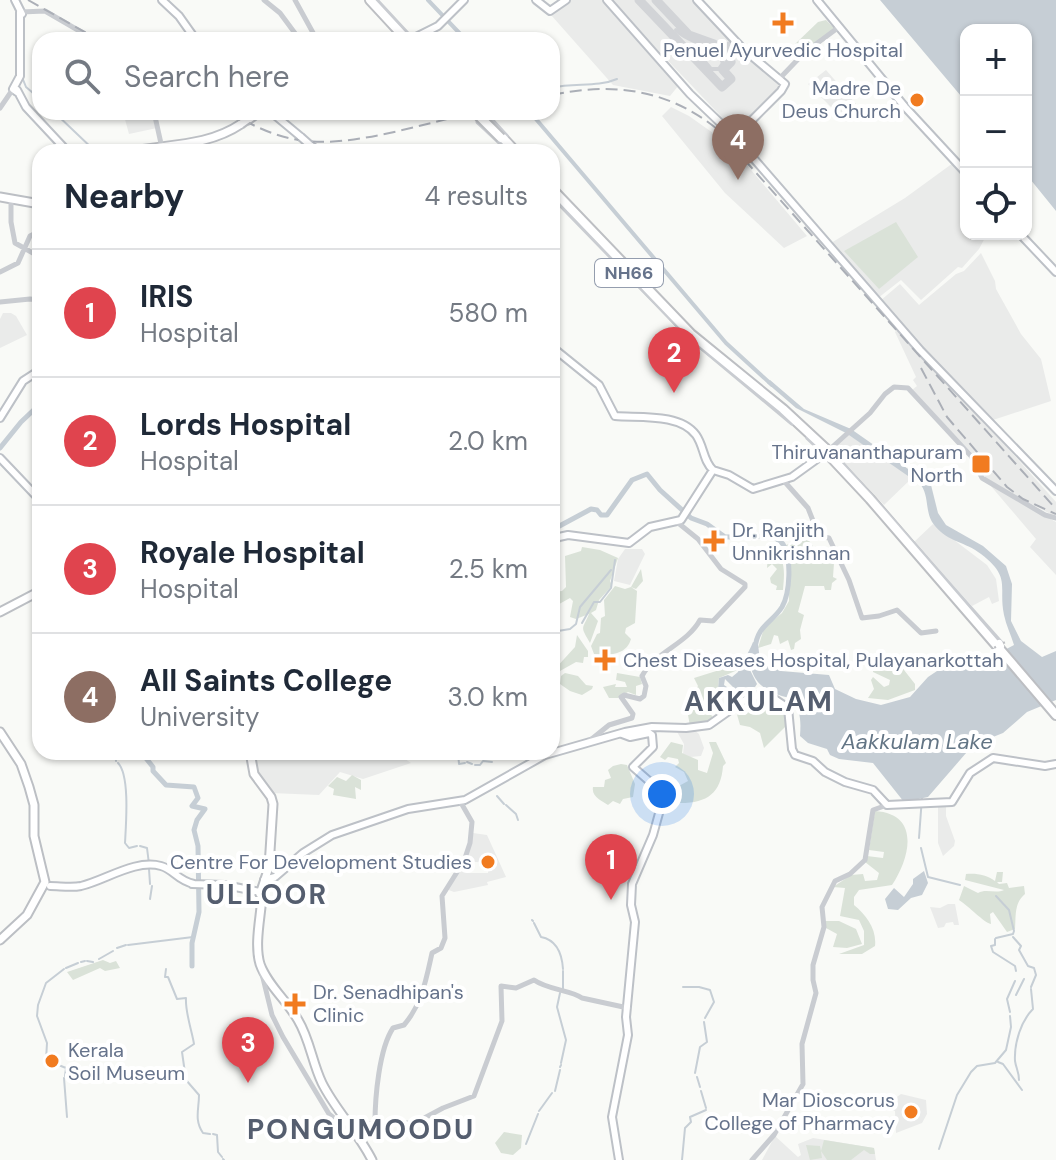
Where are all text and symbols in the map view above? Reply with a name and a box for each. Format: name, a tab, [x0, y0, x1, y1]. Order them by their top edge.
marker: Penuel Ayurvedic Hospital	[772, 12, 794, 34]
map controls	[960, 24, 1032, 240]
button: +	[960, 24, 1032, 96]
search box	[32, 32, 560, 120]
place label: Penuel Ayurvedic Hospital	[663, 37, 903, 63]
icon: search	[60, 54, 104, 98]
text: Search here	[124, 57, 290, 96]
place label: Madre De Deus Church	[782, 75, 901, 124]
marker: Madre De Deus Church	[908, 91, 926, 109]
button: −	[960, 96, 1032, 168]
pin: 4	[712, 114, 764, 180]
button: locate	[960, 168, 1032, 240]
text: Nearby	[64, 174, 184, 219]
text: 4 results	[424, 179, 528, 213]
road number: NH66	[595, 259, 663, 287]
text: IRIS	[140, 277, 193, 316]
text: 1	[85, 296, 95, 330]
text: 580 m	[448, 296, 528, 330]
text: Hospital	[140, 316, 239, 350]
pin: 2	[648, 327, 700, 393]
text: Lords Hospital	[140, 405, 351, 444]
text: 2	[82, 424, 98, 458]
text: 2.0 km	[448, 424, 528, 458]
place label: Thiruvananthapuram North	[772, 439, 963, 488]
text: Hospital	[140, 444, 239, 478]
marker: Thiruvananthapuram North	[970, 453, 992, 475]
place label: Dr. Ranjith Unnikrishnan	[732, 517, 851, 566]
marker: Dr. Ranjith Unnikrishnan	[703, 530, 725, 552]
text: Royale Hospital	[140, 533, 365, 572]
text: 3	[82, 552, 98, 586]
text: 2.5 km	[449, 552, 528, 586]
text: Hospital	[140, 572, 239, 606]
place label: Chest Diseases Hospital, Pulayanarkottah	[623, 647, 1004, 673]
marker: Chest Diseases Hospital, Pulayanarkottah	[594, 649, 616, 671]
text: All Saints College	[140, 661, 392, 700]
text: 4	[82, 680, 98, 714]
text: 3.0 km	[448, 680, 528, 714]
district label: AKKULAM	[684, 683, 834, 720]
text: University	[140, 700, 260, 734]
water label: Aakkulam Lake	[840, 727, 993, 756]
your location	[642, 774, 682, 814]
pin: 1	[585, 834, 637, 900]
place label: Centre For Development Studies	[170, 849, 472, 875]
marker: Centre For Development Studies	[479, 853, 497, 871]
district label: ULLOOR	[206, 876, 328, 913]
place label: Dr. Senadhipan's Clinic	[313, 979, 464, 1028]
marker: Dr. Senadhipan's Clinic	[284, 993, 306, 1015]
pin: 3	[222, 1017, 274, 1083]
place label: Kerala Soil Museum	[68, 1037, 185, 1086]
marker: Kerala Soil Museum	[43, 1052, 61, 1070]
place label: Mar Dioscorus College of Pharmacy	[705, 1087, 895, 1136]
marker: Mar Dioscorus College of Pharmacy	[902, 1103, 920, 1121]
district label: PONGUMOODU	[247, 1111, 475, 1148]

